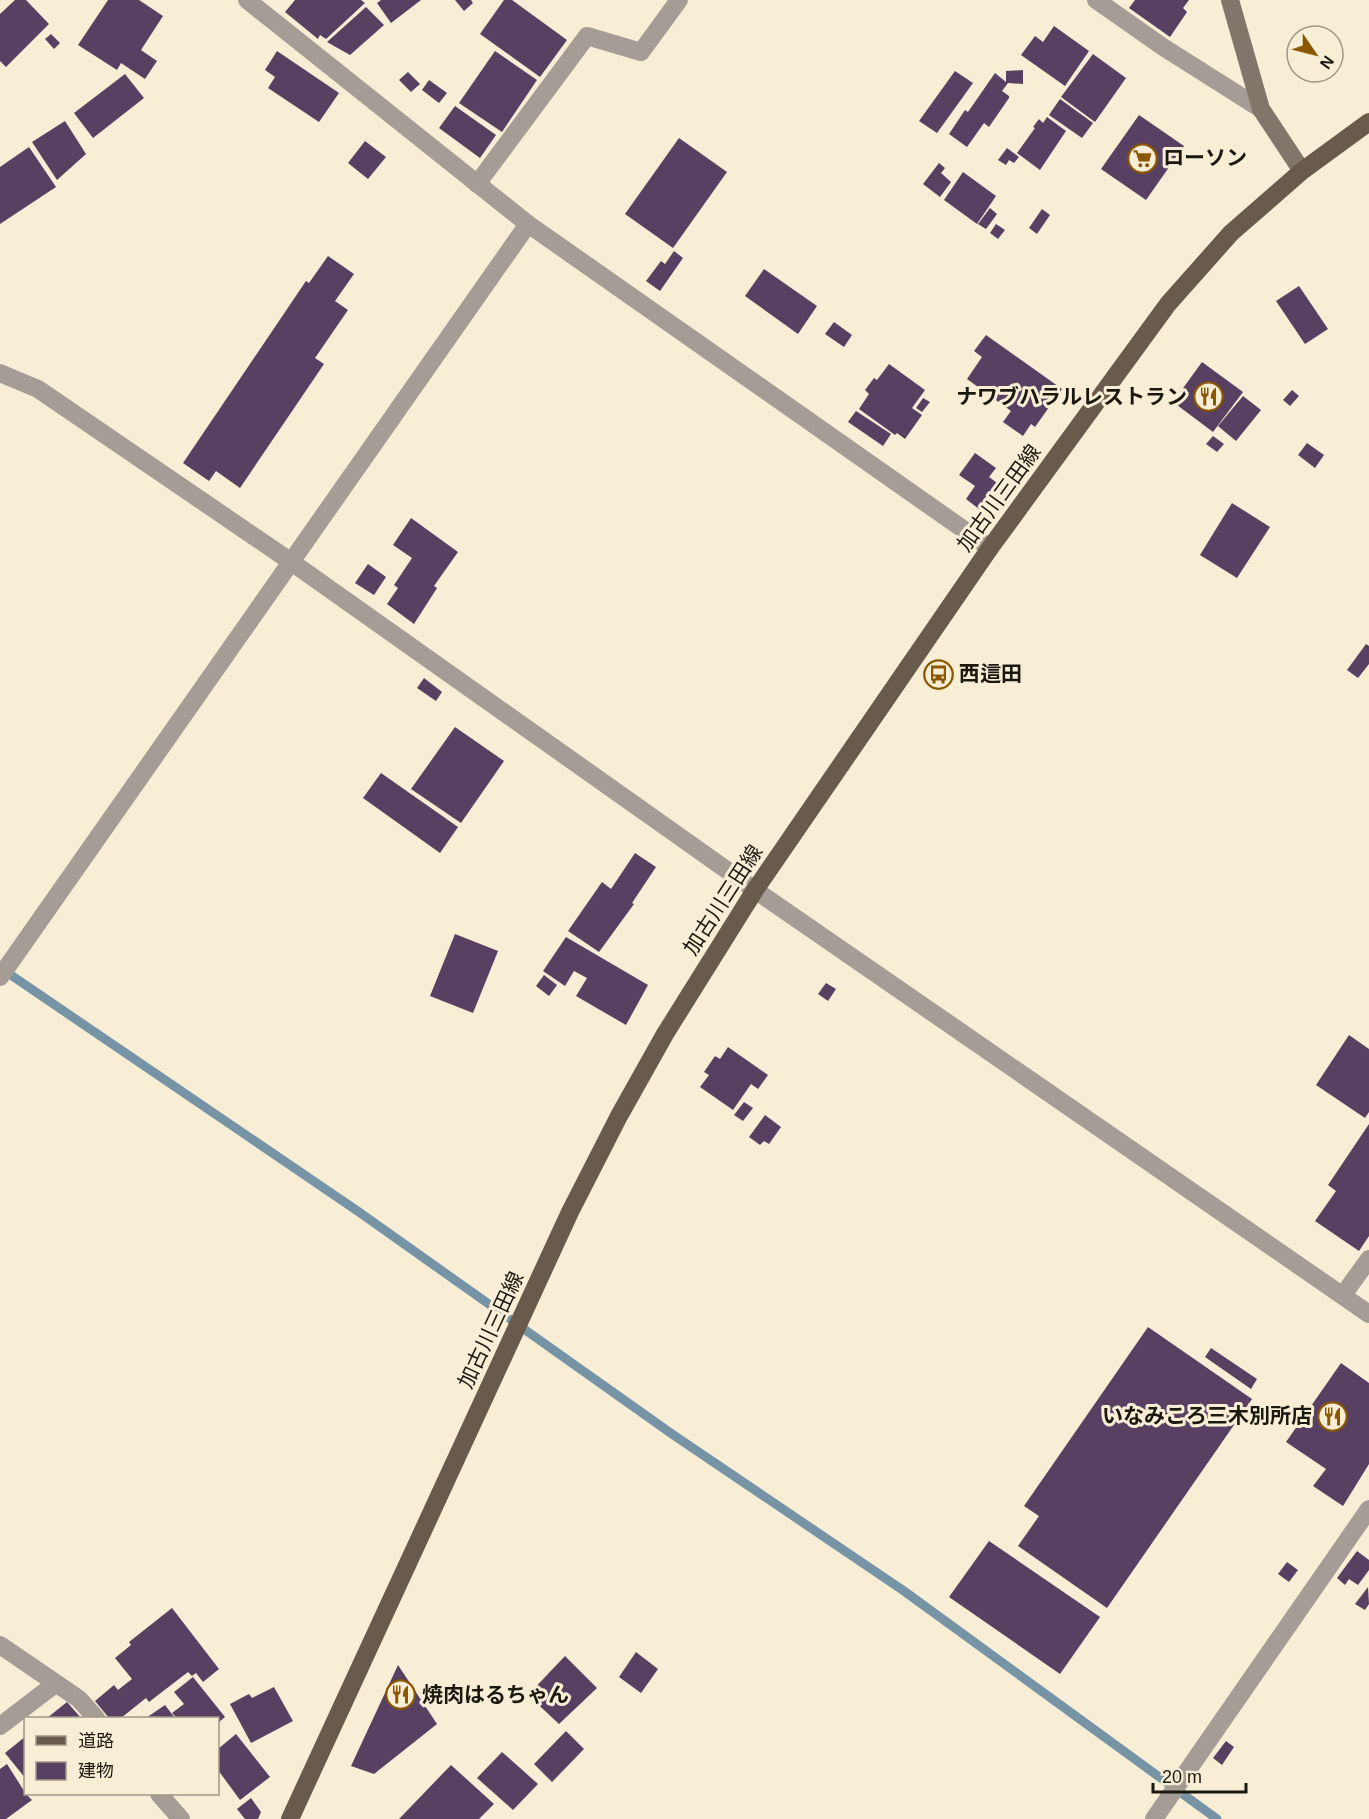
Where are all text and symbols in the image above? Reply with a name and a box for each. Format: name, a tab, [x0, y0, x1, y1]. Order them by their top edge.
north arrow	[1285, 24, 1345, 84]
text: N	[1317, 53, 1337, 72]
supermarket icon: ローソン	[1126, 142, 1158, 174]
place label: ローソン	[1163, 146, 1247, 169]
restaurant icon: ナワブハラルレストラン	[1192, 381, 1224, 413]
place label: ナワブハラルレストラン	[956, 385, 1187, 408]
street label: 加古川三田線	[952, 440, 1045, 555]
bus stop icon: 西這田	[922, 658, 954, 690]
place label: 西這田	[959, 662, 1022, 685]
street label: 加古川三田線	[679, 841, 767, 959]
street label: 加古川三田線	[453, 1268, 528, 1392]
restaurant icon: いなみころ三木別所店	[1317, 1400, 1349, 1432]
place label: いなみころ三木別所店	[1102, 1404, 1312, 1427]
restaurant icon: 焼肉はるちゃん	[385, 1679, 417, 1711]
place label: 焼肉はるちゃん	[422, 1683, 569, 1706]
legend	[24, 1717, 219, 1795]
text: 道路	[78, 1731, 114, 1751]
scale bar	[1153, 1756, 1246, 1794]
text: 建物	[78, 1761, 114, 1781]
text: 20 m	[1162, 1767, 1202, 1787]

